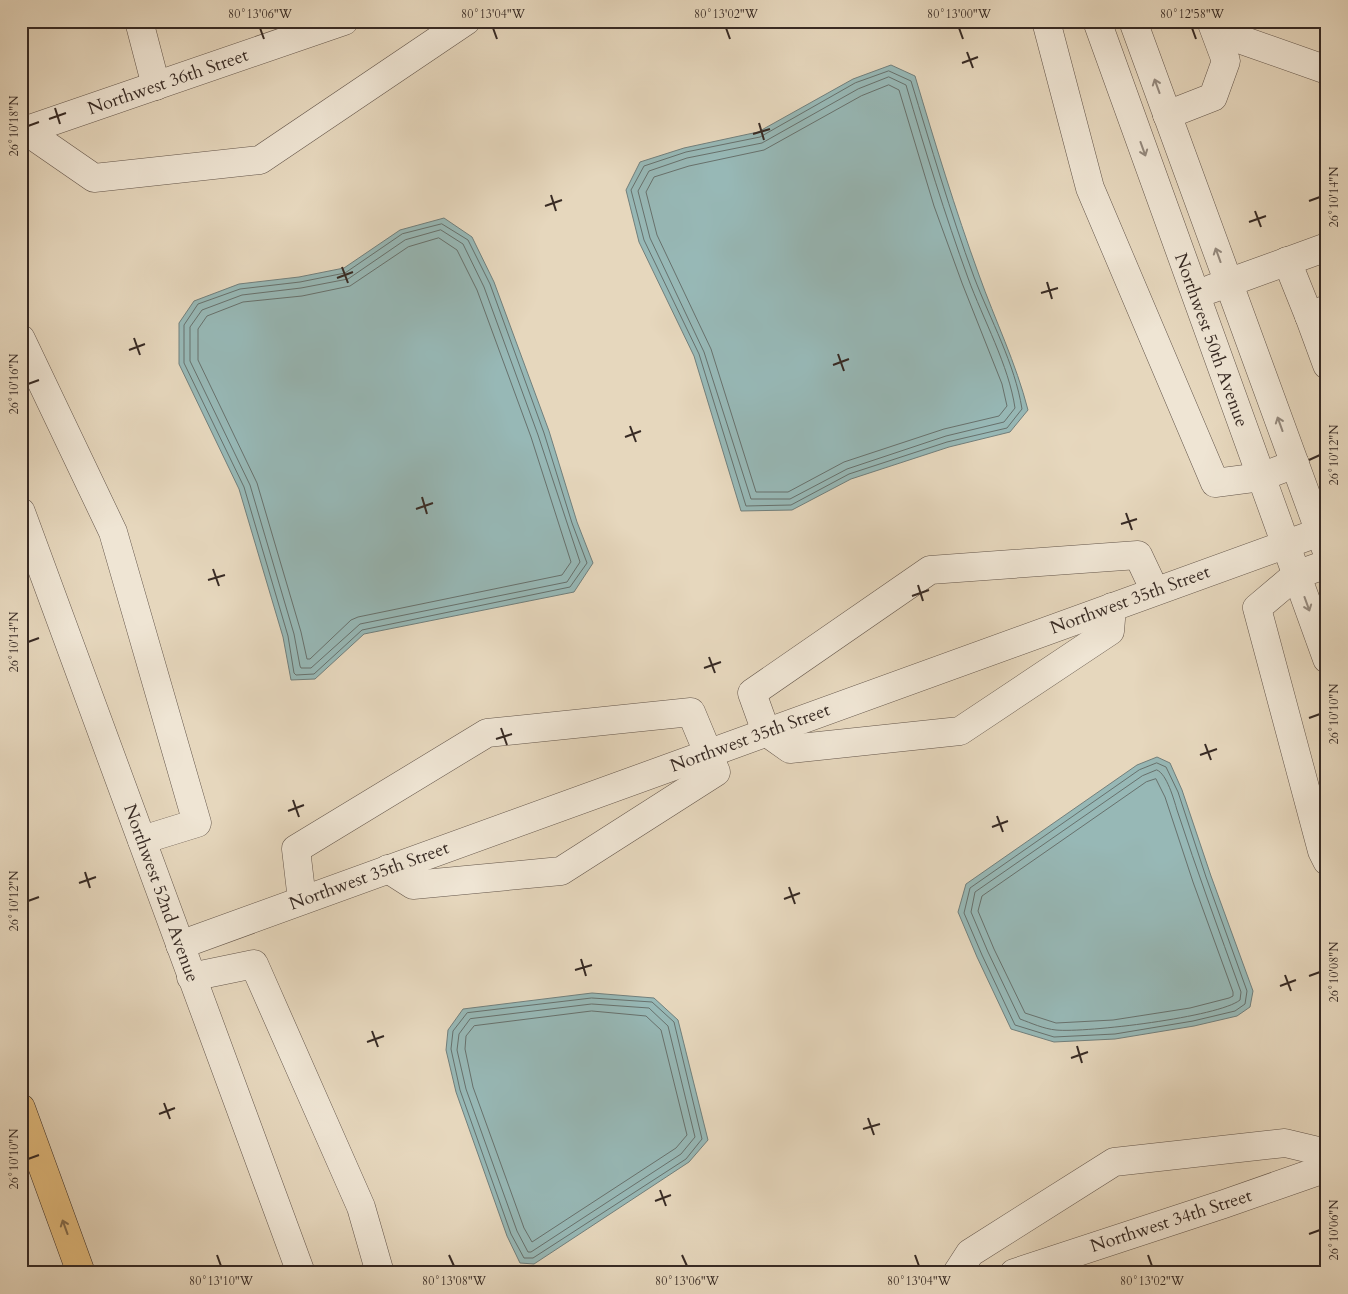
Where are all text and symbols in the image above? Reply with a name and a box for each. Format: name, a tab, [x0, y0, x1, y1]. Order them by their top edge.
text: 80°13'06"W	[228, 6, 293, 22]
text: 80°13'04"W	[461, 6, 526, 22]
text: 80°13'02"W	[694, 6, 759, 22]
text: 80°13'00"W	[927, 6, 992, 22]
text: 80°12'58"W	[1160, 6, 1225, 22]
street label: Northwest 36th Street	[84, 43, 252, 121]
one-way arrow	[1152, 78, 1161, 94]
text: 26°10'18"N	[6, 95, 22, 156]
one-way arrow	[1139, 141, 1148, 157]
text: 26°10'14"N	[1326, 166, 1342, 227]
one-way arrow	[1213, 247, 1222, 263]
street label: Northwest 50th Avenue	[1168, 249, 1254, 431]
text: 26°10'16"N	[6, 353, 22, 414]
one-way arrow	[1275, 417, 1284, 432]
text: 26°10'12"N	[1326, 424, 1342, 485]
street label: Northwest 35th Street	[1047, 559, 1214, 641]
one-way arrow	[1303, 596, 1312, 611]
text: 26°10'14"N	[6, 611, 22, 672]
text: 26°10'10"N	[1326, 683, 1342, 744]
street label: Northwest 35th Street	[667, 697, 834, 779]
street label: Northwest 52nd Avenue	[117, 800, 205, 986]
street label: Northwest 35th Street	[286, 835, 453, 917]
text: 26°10'12"N	[6, 870, 22, 931]
text: 26°10'08"N	[1326, 941, 1342, 1002]
text: 26°10'10"N	[6, 1128, 22, 1189]
street label: Northwest 34th Street	[1087, 1183, 1255, 1259]
text: 26°10'06"N	[1326, 1199, 1342, 1260]
one-way arrow	[60, 1220, 69, 1235]
text: 80°13'10"W	[189, 1273, 254, 1289]
text: 80°13'08"W	[422, 1273, 487, 1289]
text: 80°13'06"W	[655, 1273, 720, 1289]
text: 80°13'04"W	[887, 1273, 952, 1289]
text: 80°13'02"W	[1120, 1273, 1185, 1289]

